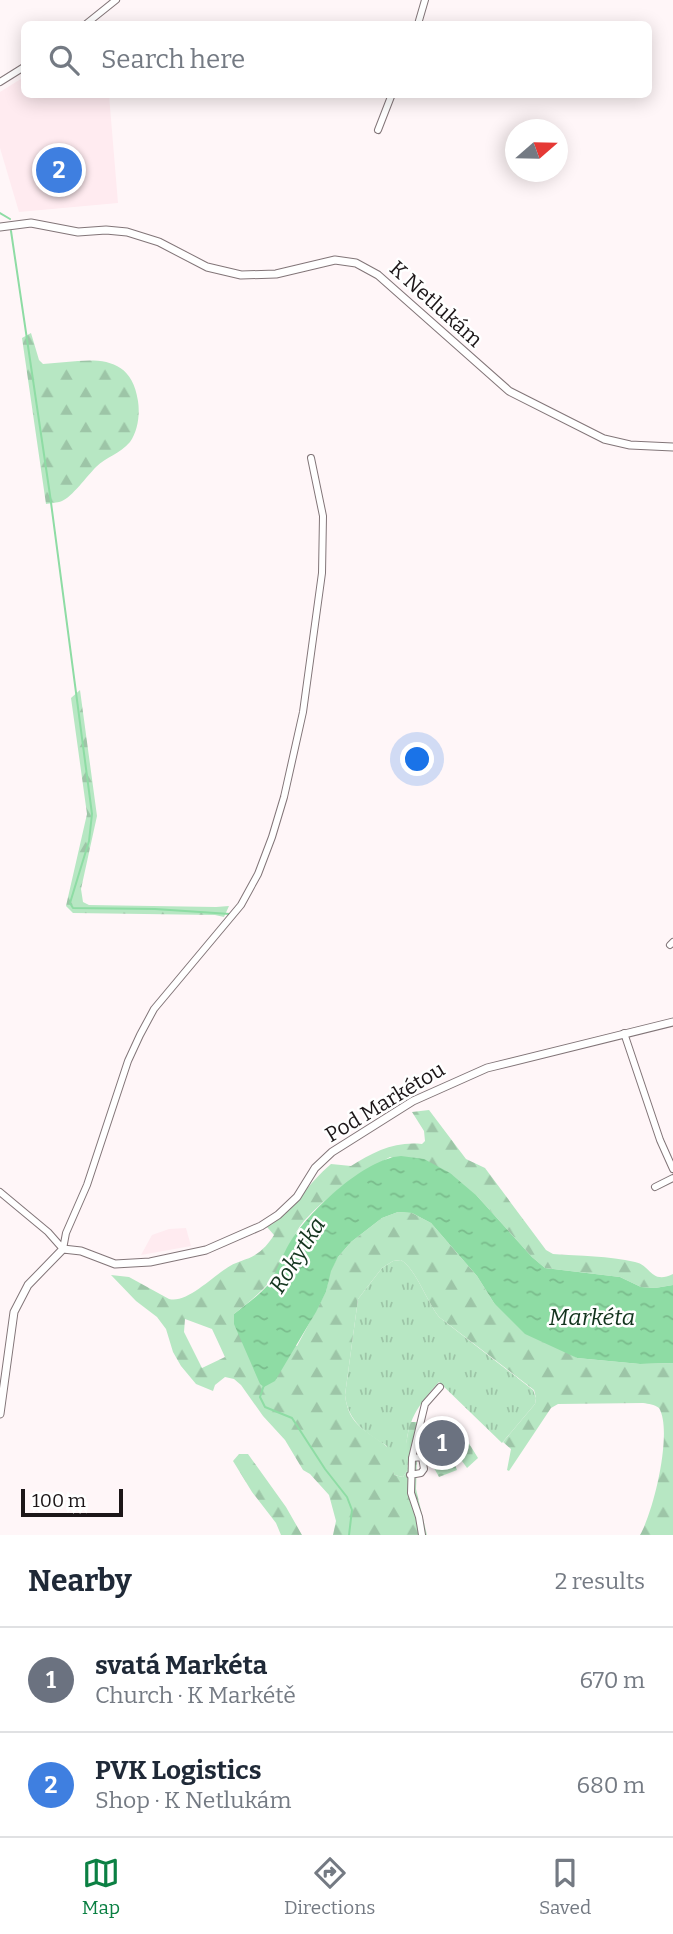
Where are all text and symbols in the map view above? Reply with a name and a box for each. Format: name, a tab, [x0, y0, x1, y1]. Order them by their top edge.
search box	[21, 21, 652, 98]
icon: search	[45, 41, 83, 79]
text: Search here	[101, 44, 245, 75]
north arrow	[505, 119, 568, 182]
pin: 2	[36, 144, 82, 196]
street label: K Netlukám	[384, 255, 488, 353]
your location	[400, 742, 434, 776]
street label: Pod Markétou	[321, 1056, 449, 1148]
water label: Rokytka	[263, 1212, 331, 1298]
water label: Markéta	[549, 1303, 635, 1331]
pin: 1	[419, 1417, 465, 1469]
scale bar	[21, 1486, 122, 1518]
text: 100 m	[32, 1489, 86, 1512]
text: Nearby	[28, 1563, 132, 1599]
text: 2 results	[555, 1567, 645, 1595]
text: svatá Markéta	[95, 1650, 267, 1681]
text: 1	[46, 1666, 56, 1694]
text: 670 m	[579, 1666, 645, 1694]
text: Church · K Markétě	[95, 1681, 296, 1709]
text: PVK Logistics	[95, 1755, 262, 1786]
text: 2	[45, 1771, 57, 1799]
text: 680 m	[576, 1771, 645, 1799]
text: Shop · K Netlukám	[95, 1786, 291, 1814]
tab: Map	[82, 1854, 120, 1919]
tab: Directions	[284, 1854, 375, 1919]
tab: Saved	[539, 1854, 591, 1919]

